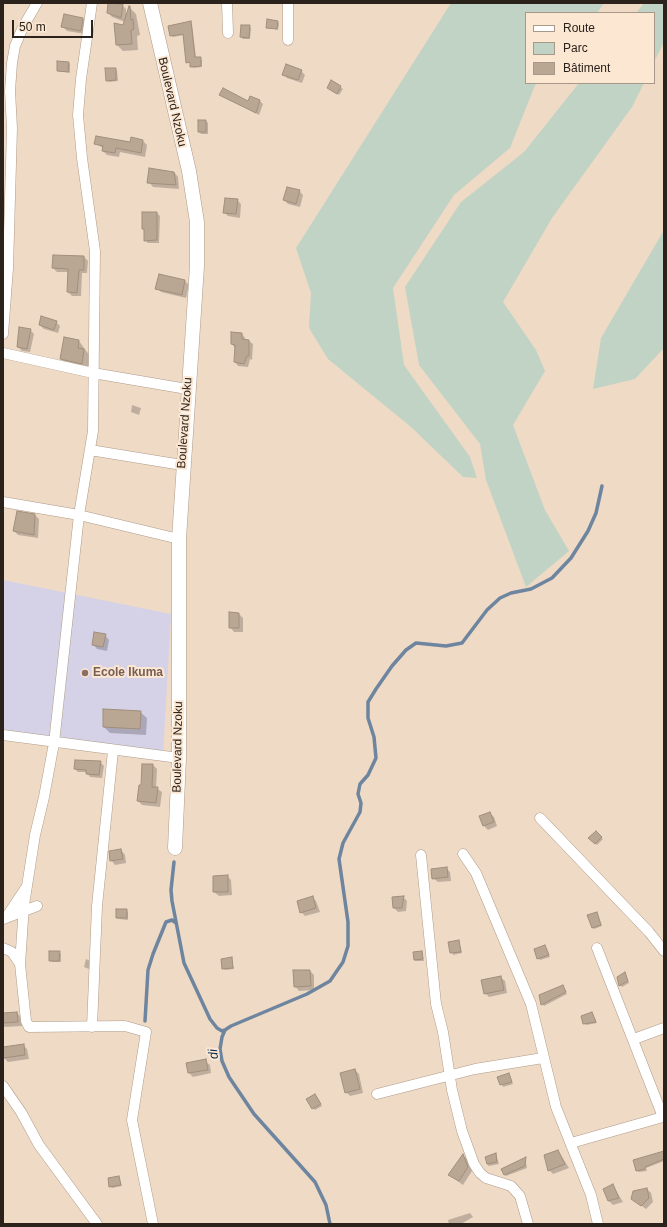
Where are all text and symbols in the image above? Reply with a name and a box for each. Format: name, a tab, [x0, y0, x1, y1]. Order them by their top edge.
scale bar	[14, 12, 95, 38]
legend	[525, 12, 655, 84]
text: 50 m	[19, 20, 46, 34]
text: Route	[563, 21, 595, 35]
text: Parc	[563, 41, 588, 55]
street label: Boulevard Nzoku	[155, 56, 189, 148]
text: Bâtiment	[563, 61, 610, 75]
street label: Boulevard Nzoku	[175, 377, 195, 469]
place label: Ecole Ikuma	[93, 666, 163, 680]
marker: Ecole Ikuma	[80, 668, 90, 678]
street label: Boulevard Nzoku	[170, 701, 186, 793]
water label: di	[206, 1048, 222, 1060]

